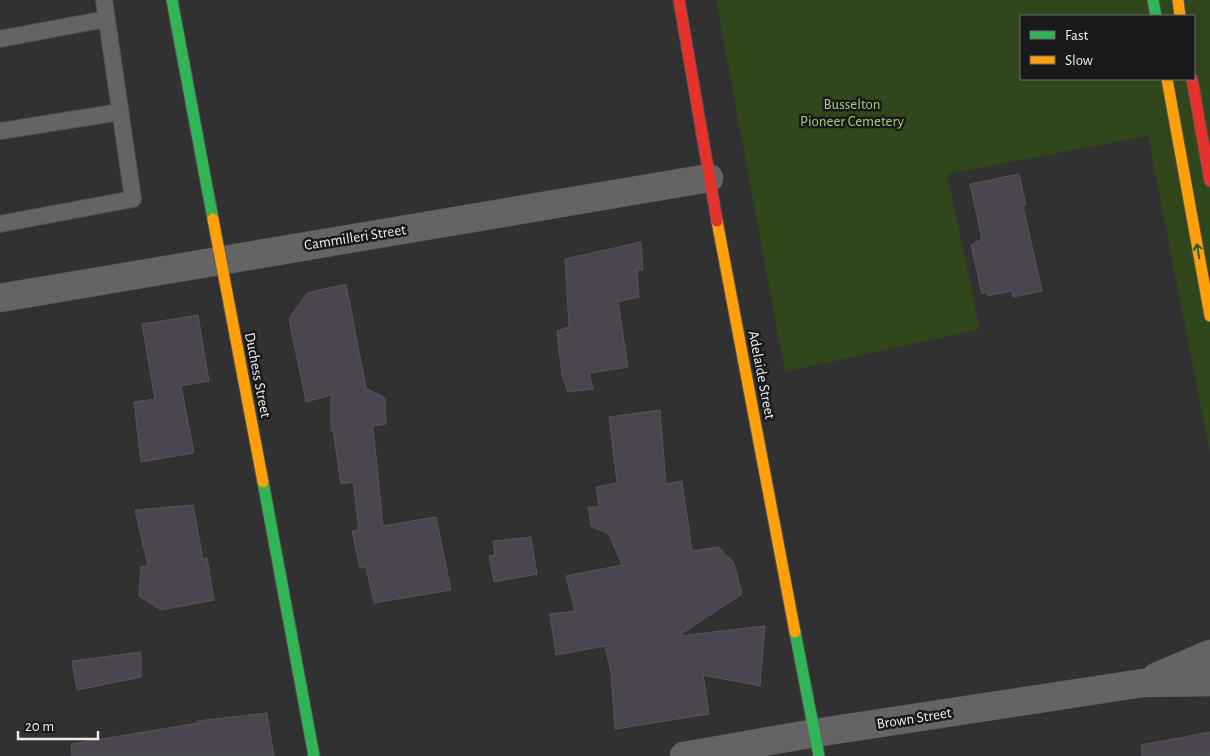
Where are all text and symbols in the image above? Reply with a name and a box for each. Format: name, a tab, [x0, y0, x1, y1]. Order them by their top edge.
legend	[1020, 15, 1195, 80]
text: Fast	[1065, 28, 1089, 43]
text: Slow	[1065, 53, 1093, 68]
park label: Busselton Pioneer Cemetery	[800, 97, 904, 129]
street label: Cammilleri Street	[303, 222, 407, 253]
one-way arrow	[1193, 243, 1203, 259]
street label: Adelaide Street	[746, 330, 777, 421]
street label: Duchess Street	[242, 331, 273, 419]
street label: Brown Street	[876, 705, 953, 732]
scale bar	[18, 708, 98, 740]
text: 20 m	[25, 719, 54, 734]

